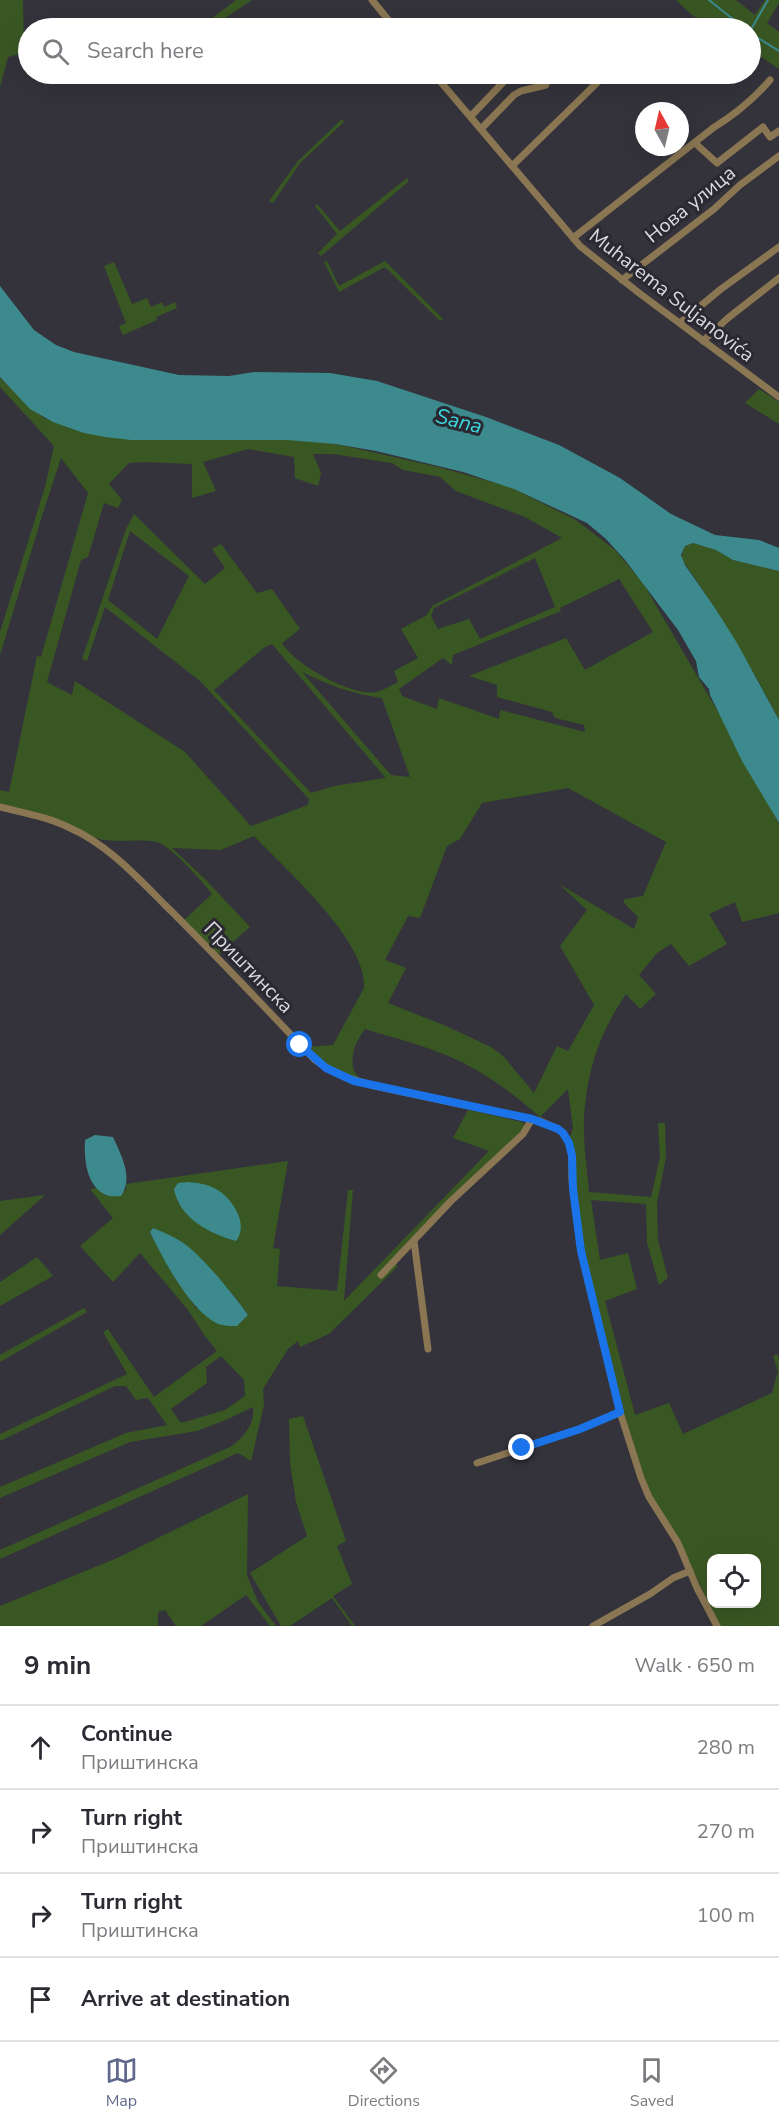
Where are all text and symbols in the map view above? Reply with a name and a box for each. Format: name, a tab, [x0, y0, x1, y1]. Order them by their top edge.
search box	[18, 18, 761, 84]
icon: search	[39, 35, 72, 68]
text: Search here	[87, 36, 204, 66]
north arrow	[635, 102, 689, 156]
street label: Нова улица	[639, 160, 741, 249]
street label: Muharema Suljanovića	[584, 222, 760, 368]
water label: Sana	[433, 402, 485, 440]
street label: Приштинска	[198, 916, 299, 1019]
route start	[286, 1031, 312, 1057]
route end	[508, 1434, 534, 1460]
map controls	[707, 1554, 761, 1608]
button: locate	[707, 1554, 761, 1608]
text: 9 min	[24, 1648, 91, 1683]
text: Walk · 650 m	[635, 1652, 755, 1679]
text: Continue	[81, 1719, 172, 1749]
icon: ahead	[24, 1731, 57, 1764]
text: 280 m	[697, 1734, 755, 1761]
text: Приштинска	[81, 1749, 199, 1776]
text: Turn right	[81, 1803, 182, 1833]
icon: right	[24, 1815, 57, 1848]
text: 270 m	[697, 1818, 755, 1845]
text: Приштинска	[81, 1833, 199, 1860]
text: Turn right	[81, 1887, 182, 1917]
icon: right	[24, 1899, 57, 1932]
text: 100 m	[697, 1902, 755, 1929]
text: Приштинска	[81, 1917, 199, 1944]
icon: arrive	[24, 1983, 57, 2016]
text: Arrive at destination	[81, 1984, 290, 2014]
tab: Map	[105, 2054, 138, 2112]
tab: Directions	[348, 2054, 420, 2112]
tab: Saved	[630, 2054, 674, 2112]

